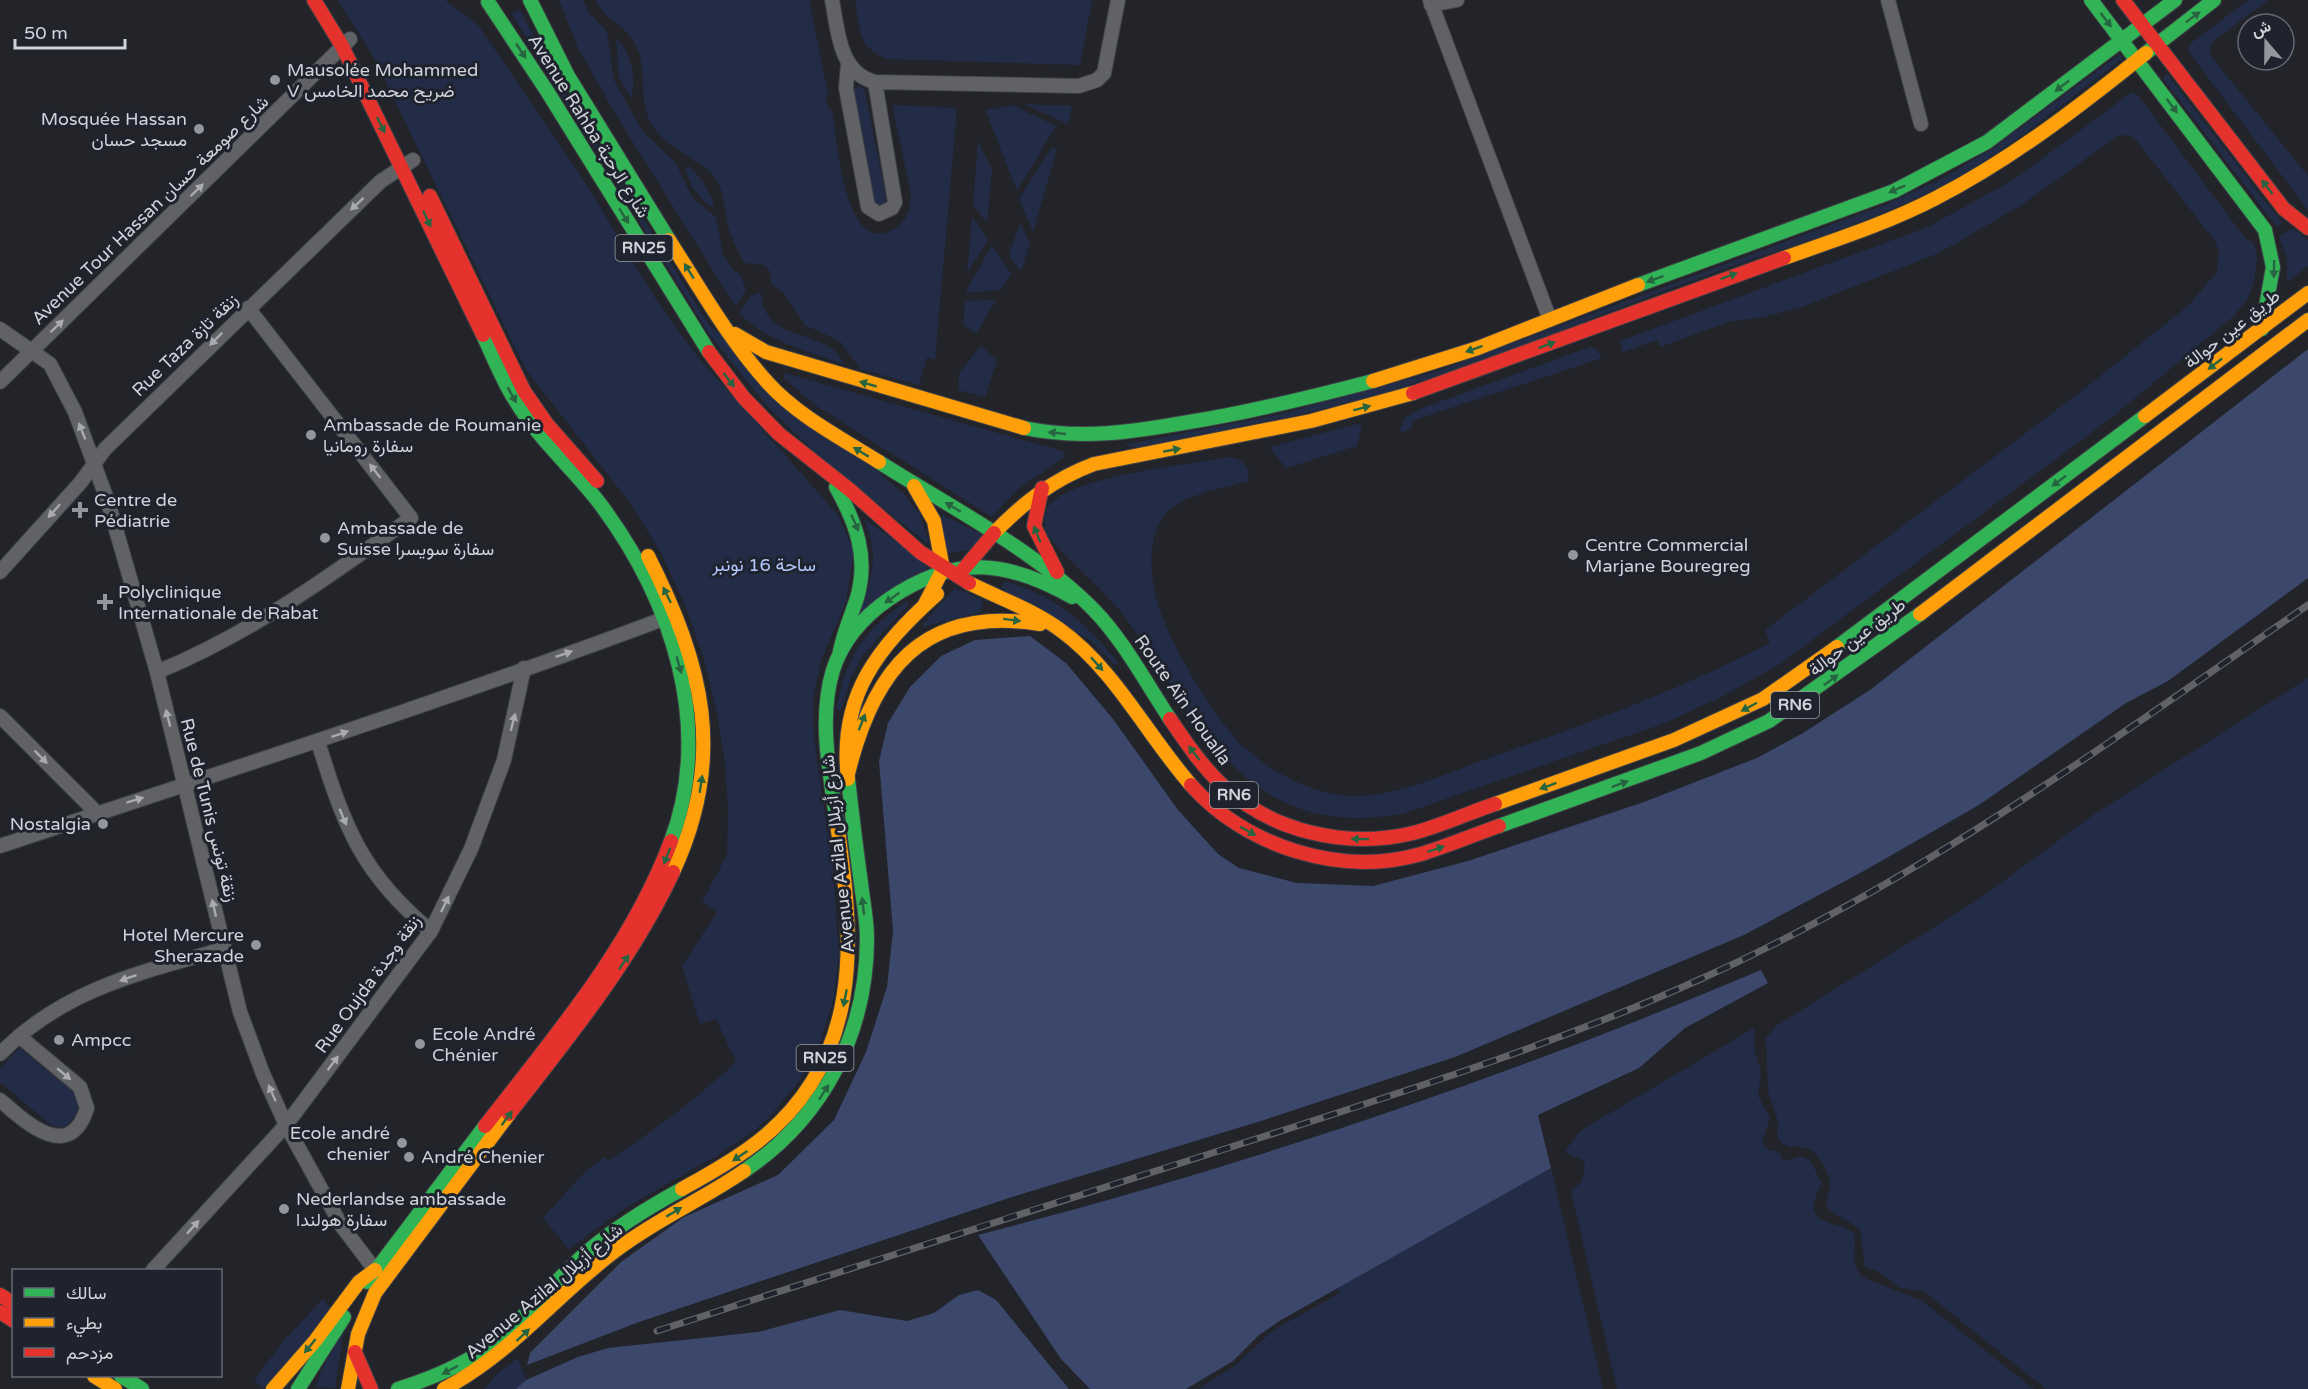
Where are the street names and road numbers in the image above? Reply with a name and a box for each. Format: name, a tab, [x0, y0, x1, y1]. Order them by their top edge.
street label: Avenue Rahba شارع الرحبة	[522, 30, 655, 222]
street label: Avenue Tour Hassan شارع صومعة حسان	[27, 91, 274, 330]
road number: RN25	[616, 235, 672, 261]
street label: طريق عين حوالة	[2180, 285, 2284, 373]
street label: Rue Taza زنقة تازة	[127, 289, 243, 401]
street label: طريق عين حوالة	[1804, 593, 1910, 681]
street label: Route Aïn Houalla	[1130, 631, 1236, 769]
road number: RN6	[1771, 692, 1819, 718]
street label: Rue de Tunis زنقة تونس	[176, 716, 242, 904]
street label: Avenue Azilal شارع أزيلال	[817, 754, 860, 954]
road number: RN6	[1210, 782, 1258, 808]
street label: Rue Oujda زنقة وجدة	[310, 910, 426, 1058]
road number: RN25	[796, 1045, 854, 1071]
street label: Avenue Azilal شارع أزيلال	[461, 1219, 628, 1364]

